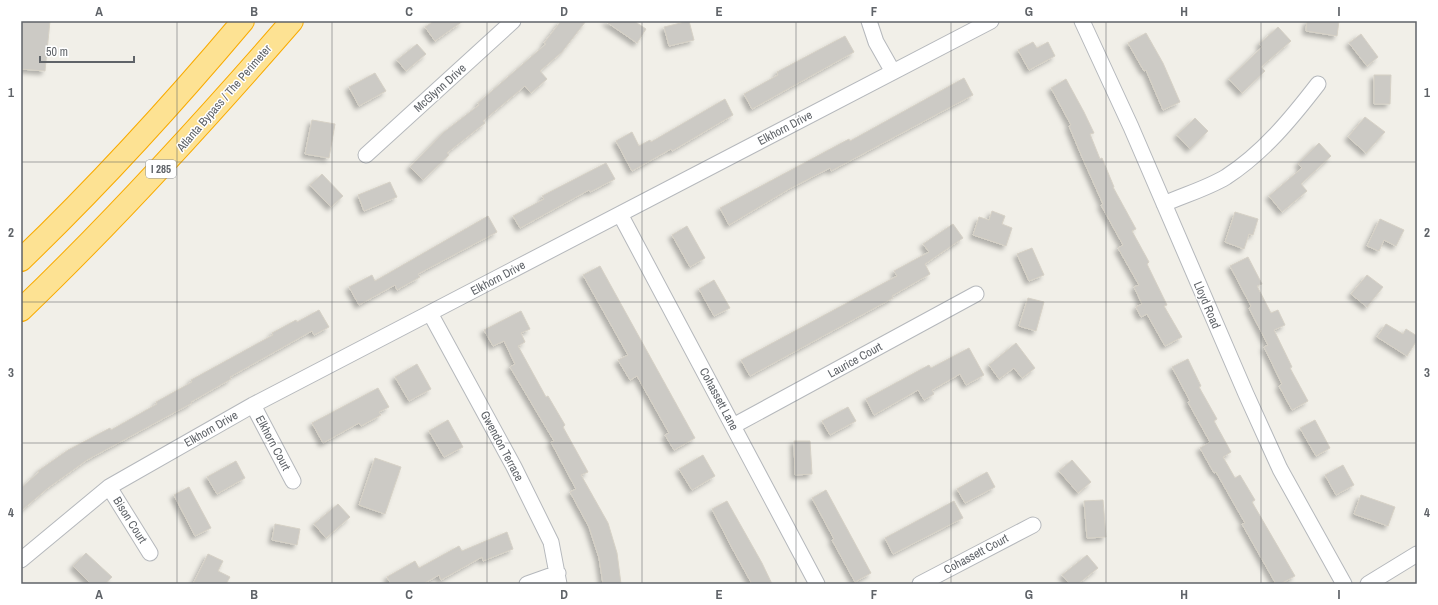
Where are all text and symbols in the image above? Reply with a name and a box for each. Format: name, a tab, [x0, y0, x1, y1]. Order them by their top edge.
text: A	[95, 3, 103, 20]
text: B	[250, 3, 258, 20]
text: C	[405, 3, 413, 20]
text: D	[560, 3, 568, 20]
text: E	[715, 3, 723, 20]
text: F	[871, 3, 878, 20]
text: G	[1025, 3, 1033, 20]
text: H	[1180, 3, 1188, 20]
text: I	[1338, 3, 1341, 20]
scale bar	[40, 38, 134, 64]
street label: Atlanta Bypass / The Perimeter	[173, 41, 275, 156]
text: 50 m	[46, 44, 68, 60]
street label: McGlynn Drive	[410, 60, 470, 116]
text: 1	[8, 84, 14, 101]
text: 1	[1424, 84, 1430, 101]
street label: Elkhorn Drive	[755, 107, 815, 149]
road number: I 285	[146, 160, 176, 178]
text: 2	[8, 224, 14, 241]
text: 2	[1424, 224, 1430, 241]
street label: Elkhorn Drive	[468, 257, 528, 299]
street label: Lloyd Road	[1190, 279, 1224, 331]
street label: Laurice Court	[825, 338, 885, 381]
text: 3	[8, 364, 14, 381]
text: 3	[1424, 364, 1430, 381]
street label: Cohassett Lane	[696, 365, 742, 433]
street label: Elkhorn Drive	[181, 407, 241, 451]
street label: Gwendon Terrace	[477, 408, 527, 484]
street label: Elkhorn Court	[252, 413, 294, 474]
street label: Bison Court	[109, 494, 151, 546]
text: 4	[8, 504, 14, 521]
text: 4	[1424, 504, 1430, 521]
street label: Cohassett Court	[941, 530, 1011, 578]
text: A	[95, 586, 103, 603]
text: B	[250, 586, 258, 603]
text: C	[405, 586, 413, 603]
text: D	[560, 586, 568, 603]
text: E	[715, 586, 723, 603]
text: F	[871, 586, 878, 603]
text: G	[1025, 586, 1033, 603]
text: H	[1180, 586, 1188, 603]
text: I	[1338, 586, 1341, 603]

